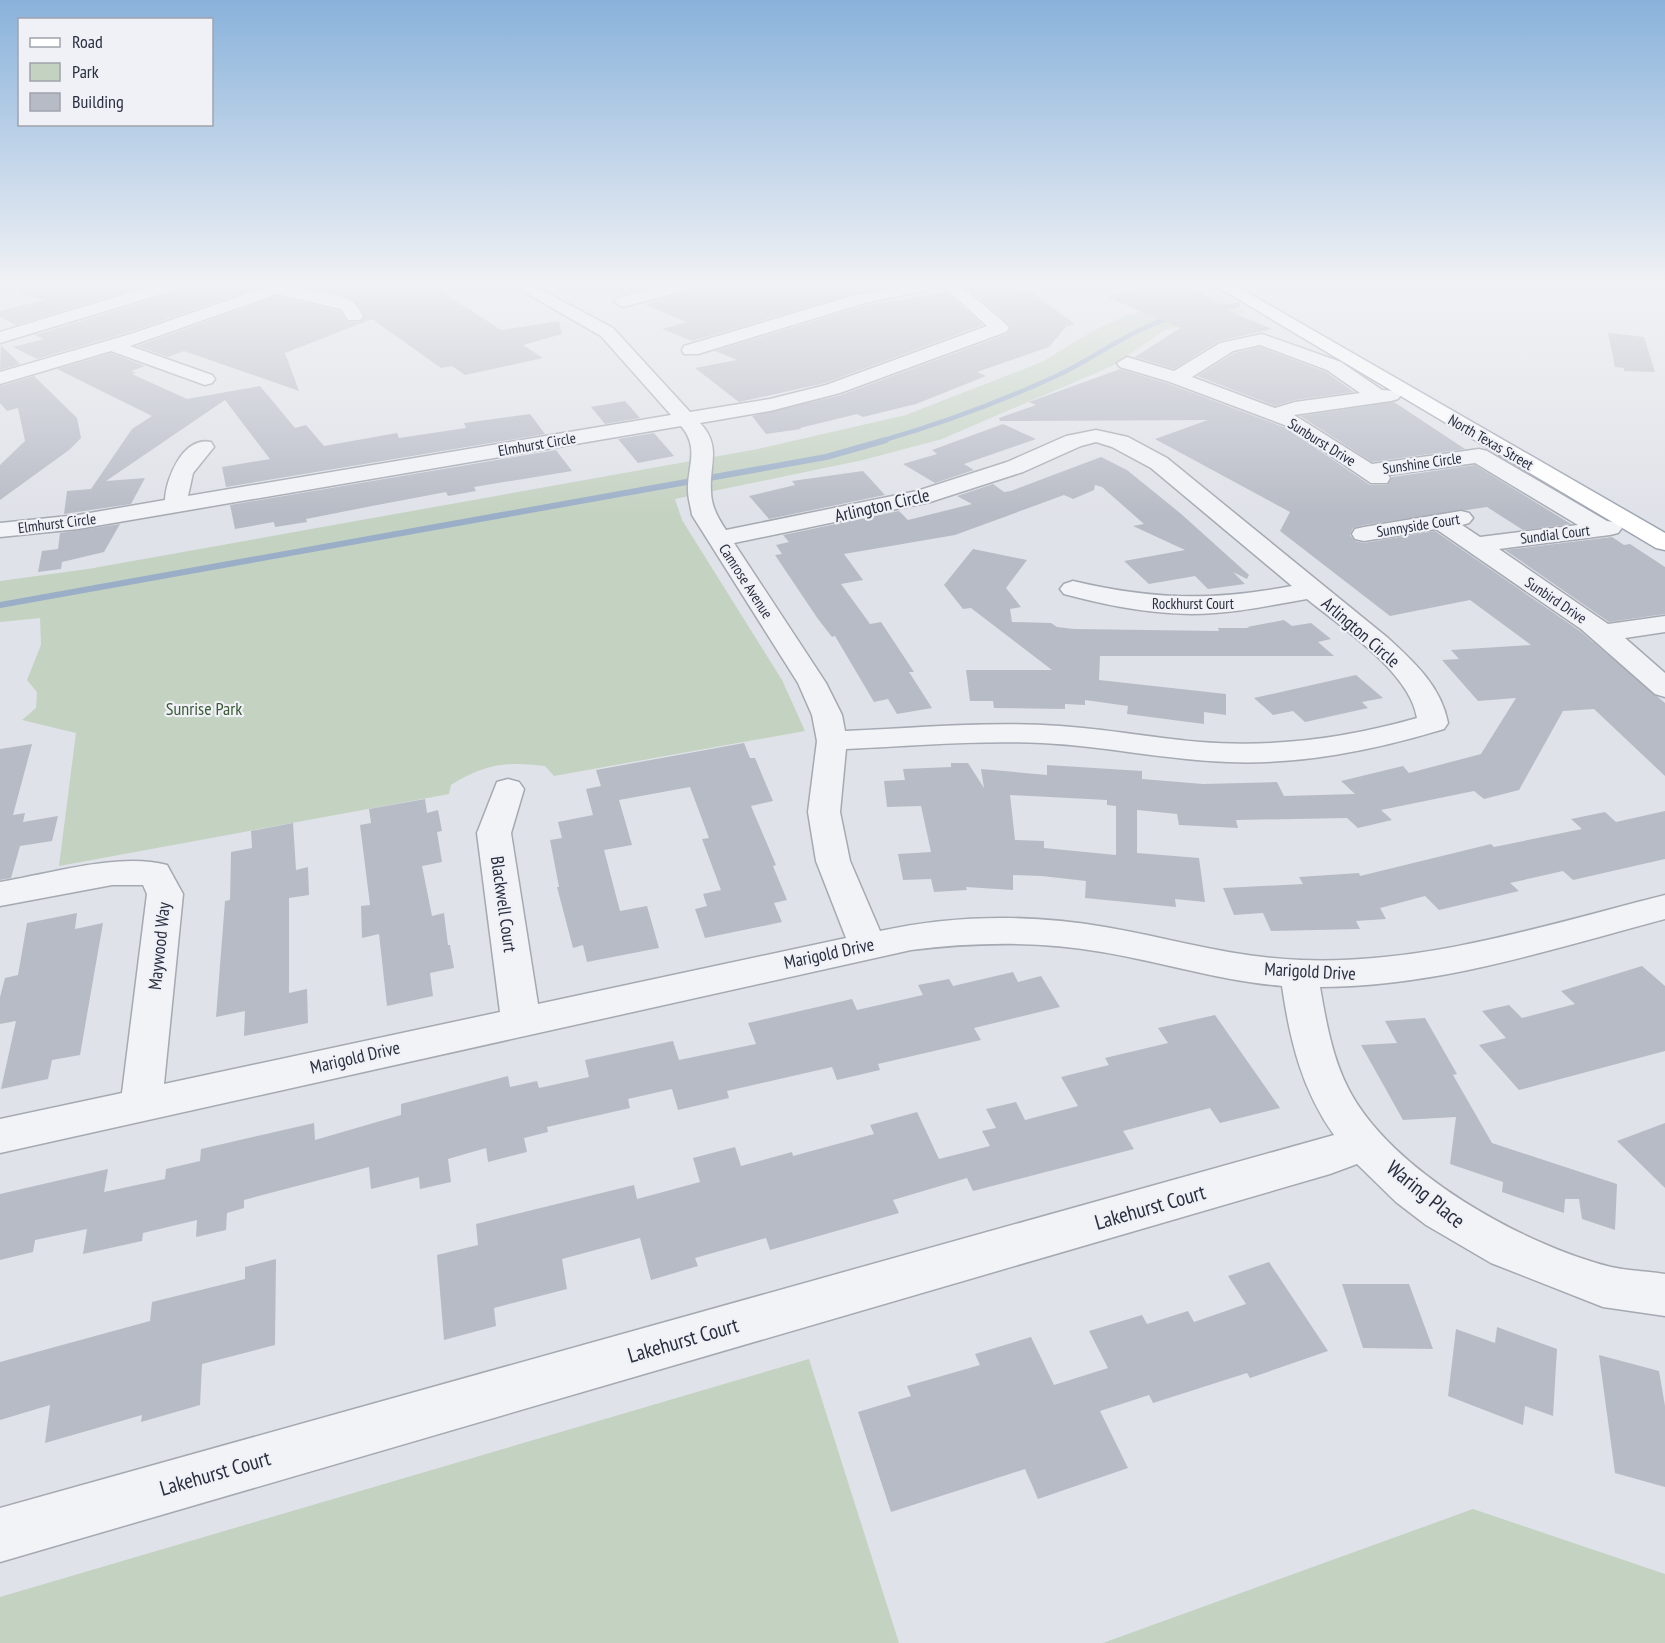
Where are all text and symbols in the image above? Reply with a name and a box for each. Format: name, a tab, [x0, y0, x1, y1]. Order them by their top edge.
legend	[18, 18, 213, 126]
text: Road	[72, 30, 103, 53]
text: Park	[72, 60, 99, 83]
text: Building	[72, 90, 124, 113]
street label: North Texas Street	[1445, 410, 1537, 474]
street label: Sunburst Drive	[1285, 414, 1359, 470]
street label: Elmhurst Circle	[497, 428, 577, 460]
street label: Sunshine Circle	[1381, 448, 1463, 478]
street label: Arlington Circle	[832, 483, 932, 527]
street label: Elmhurst Circle	[17, 509, 97, 537]
street label: Sunnyside Court	[1375, 509, 1461, 541]
street label: Sundial Court	[1519, 520, 1591, 548]
street label: Camrose Avenue	[715, 540, 777, 622]
street label: Sunbird Drive	[1522, 572, 1590, 628]
street label: Arlington Circle	[1317, 592, 1405, 672]
street label: Rockhurst Court	[1152, 594, 1234, 613]
park label: Sunrise Park	[166, 697, 242, 720]
street label: Blackwell Court	[486, 854, 522, 954]
street label: Maywood Way	[143, 901, 175, 991]
street label: Marigold Drive	[782, 932, 876, 974]
street label: Marigold Drive	[1264, 957, 1356, 985]
street label: Marigold Drive	[308, 1035, 402, 1079]
street label: Waring Place	[1381, 1154, 1471, 1234]
street label: Lakehurst Court	[1091, 1178, 1209, 1236]
street label: Lakehurst Court	[624, 1311, 742, 1369]
street label: Lakehurst Court	[156, 1444, 274, 1502]

